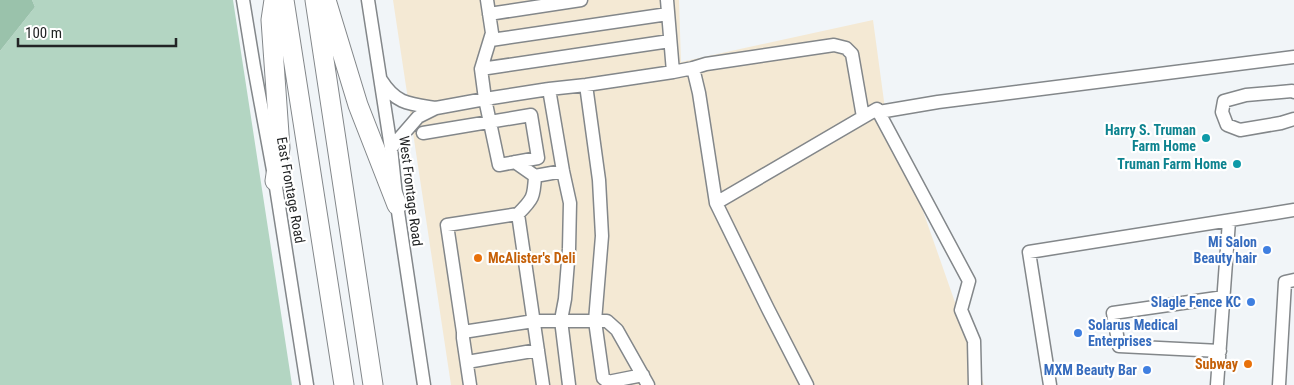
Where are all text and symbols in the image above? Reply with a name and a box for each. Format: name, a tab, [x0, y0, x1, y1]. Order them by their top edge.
scale bar	[18, 15, 175, 47]
text: 100 m	[25, 24, 62, 42]
place label: Harry S. Truman Farm Home	[1105, 122, 1196, 154]
marker: Harry S. Truman Farm Home	[1200, 132, 1212, 144]
street label: West Frontage Road	[396, 135, 426, 247]
street label: East Frontage Road	[274, 136, 308, 244]
place label: Truman Farm Home	[1117, 156, 1227, 172]
marker: Truman Farm Home	[1231, 158, 1243, 170]
place label: Mi Salon Beauty hair	[1194, 234, 1257, 266]
marker: Mi Salon Beauty hair	[1261, 244, 1273, 256]
place label: McAlister's Deli	[488, 250, 575, 266]
marker: McAlister's Deli	[472, 252, 484, 264]
place label: Slagle Fence KC	[1151, 294, 1241, 310]
marker: Slagle Fence KC	[1245, 296, 1257, 308]
place label: Solarus Medical Enterprises	[1088, 317, 1178, 349]
marker: Solarus Medical Enterprises	[1072, 327, 1084, 339]
place label: Subway	[1195, 356, 1239, 372]
marker: Subway	[1242, 358, 1254, 370]
place label: MXM Beauty Bar	[1044, 362, 1137, 378]
marker: MXM Beauty Bar	[1141, 364, 1153, 376]

